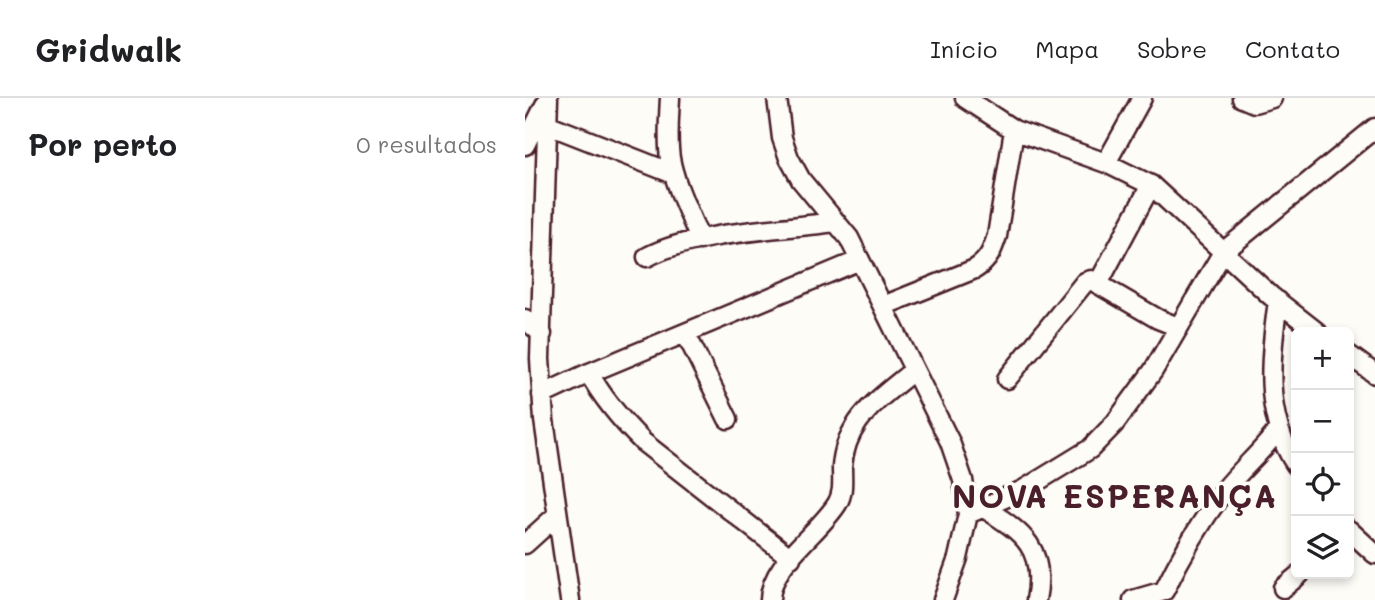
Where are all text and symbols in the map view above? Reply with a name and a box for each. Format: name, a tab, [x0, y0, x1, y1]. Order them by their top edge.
text: Gridwalk	[35, 27, 182, 70]
text: Início	[930, 33, 997, 64]
text: Mapa	[1035, 33, 1099, 64]
text: Sobre	[1137, 33, 1207, 64]
text: Contato	[1245, 33, 1340, 64]
text: Por perto	[28, 124, 177, 164]
text: 0 resultados	[356, 129, 497, 159]
map controls	[1291, 327, 1354, 579]
button: +	[1291, 327, 1354, 390]
button: −	[1291, 390, 1354, 453]
button: locate	[1291, 453, 1354, 516]
district label: NOVA ESPERANÇA	[952, 474, 1278, 516]
button: layers	[1291, 516, 1354, 579]

